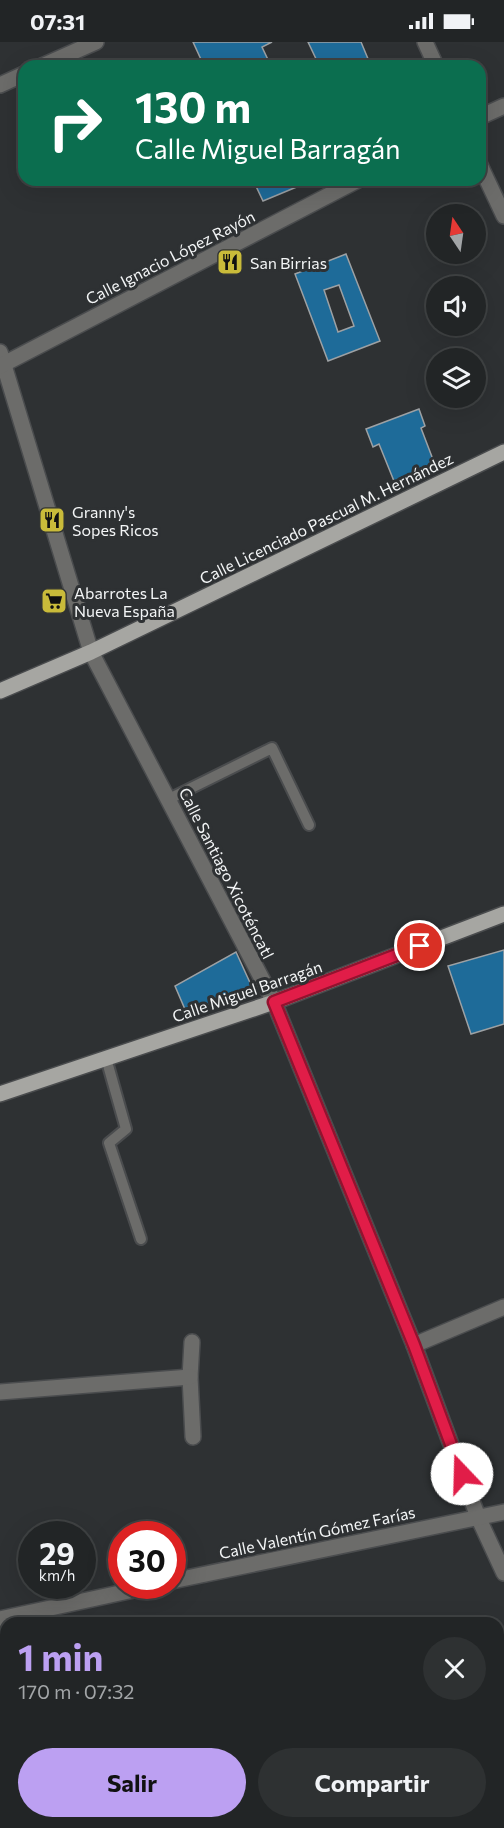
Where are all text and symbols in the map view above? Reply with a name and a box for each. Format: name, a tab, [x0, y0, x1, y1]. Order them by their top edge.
text: 07:31	[30, 8, 85, 35]
text: 130 m	[135, 80, 251, 132]
icon: right	[36, 84, 114, 162]
text: Calle Miguel Barragán	[135, 132, 400, 165]
north arrow	[426, 204, 486, 264]
map controls	[426, 204, 486, 408]
street label: Calle Ignacio López Rayón	[82, 206, 258, 308]
restaurant icon: San Birrias	[215, 247, 245, 277]
place label: San Birrias	[250, 253, 327, 272]
button: sound	[426, 276, 486, 336]
button: layers	[426, 348, 486, 408]
street label: Calle Licenciado Pascual M. Hernández	[196, 448, 456, 588]
place label: Granny's Sopes Ricos	[72, 502, 159, 539]
restaurant icon: Granny's Sopes Ricos	[37, 505, 67, 535]
place label: Abarrotes La Nueva España	[74, 583, 175, 620]
supermarket icon: Abarrotes La Nueva España	[39, 586, 69, 616]
street label: Calle Santiago Xicoténcatl	[176, 784, 278, 962]
pin	[394, 920, 445, 971]
icon: arrive	[403, 929, 436, 962]
street label: Calle Miguel Barragán	[170, 956, 324, 1026]
position arrow	[430, 1442, 494, 1506]
street label: Calle Valentín Gómez Farías	[217, 1502, 417, 1562]
speed limit sign: 30	[108, 1521, 186, 1599]
text: 29	[39, 1534, 75, 1571]
text: km/h	[39, 1566, 75, 1584]
text: 1 min	[18, 1634, 103, 1678]
button: close	[423, 1637, 486, 1700]
text: 170 m · 07:32	[18, 1679, 134, 1703]
button: Salir	[18, 1748, 246, 1817]
button: Compartir	[258, 1748, 486, 1817]

